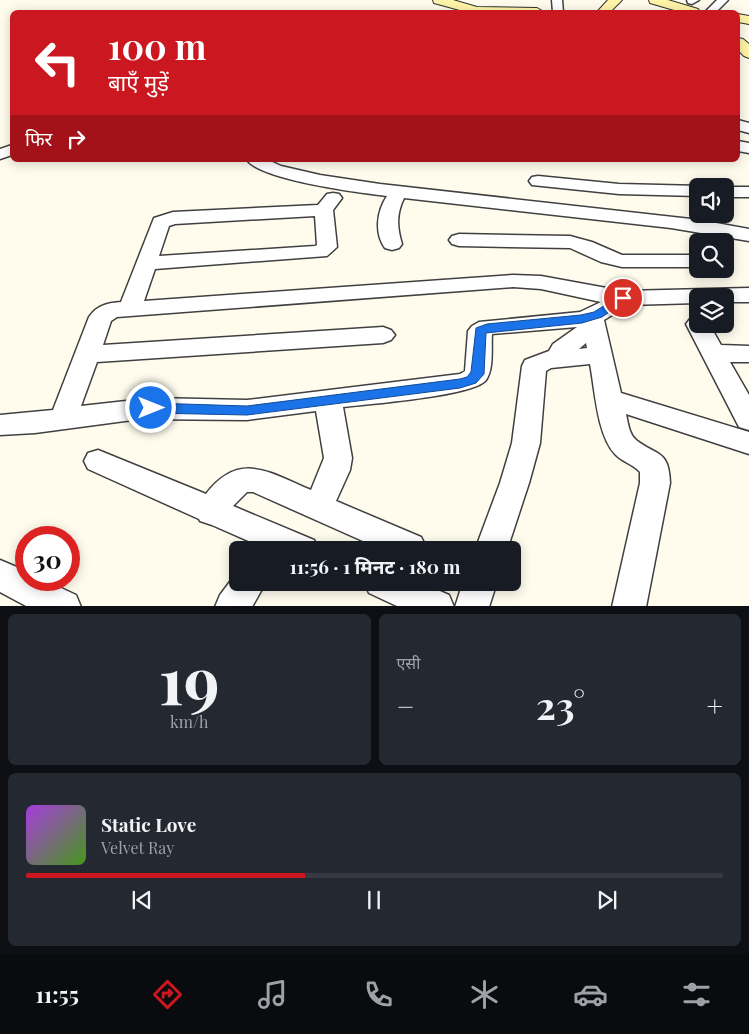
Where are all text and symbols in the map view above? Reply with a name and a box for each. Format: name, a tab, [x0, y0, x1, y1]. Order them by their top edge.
text: 100 m	[108, 22, 206, 69]
icon: left	[25, 30, 90, 95]
text: बाएँ मुड़ें	[108, 67, 169, 97]
text: फिर	[25, 125, 52, 151]
icon: right	[62, 125, 90, 153]
map controls	[689, 178, 734, 333]
button: sound	[689, 178, 734, 223]
button: search	[689, 233, 734, 278]
pin	[602, 277, 644, 319]
icon: arrive	[609, 284, 637, 312]
button: layers	[689, 288, 734, 333]
position arrow	[124, 381, 176, 433]
speed limit sign: 30	[15, 526, 80, 591]
text: 11:56 · 1 मिनट · 180 m	[289, 553, 461, 579]
text: 19	[159, 635, 220, 721]
text: एसी	[397, 652, 420, 673]
text: 23°	[536, 679, 585, 730]
text: −	[397, 687, 415, 724]
text: +	[707, 687, 723, 724]
text: km/h	[170, 711, 208, 732]
text: Static Love	[101, 811, 196, 837]
text: Velvet Ray	[101, 837, 174, 858]
icon: previous	[128, 886, 156, 914]
icon: pause	[360, 886, 388, 914]
icon: next	[593, 886, 621, 914]
icon: directions	[150, 977, 185, 1012]
icon: music	[255, 977, 290, 1012]
icon: phone	[361, 977, 396, 1012]
icon: climate	[467, 977, 502, 1012]
icon: car	[573, 977, 608, 1012]
icon: filters	[679, 977, 714, 1012]
text: 11:55	[35, 979, 79, 1009]

